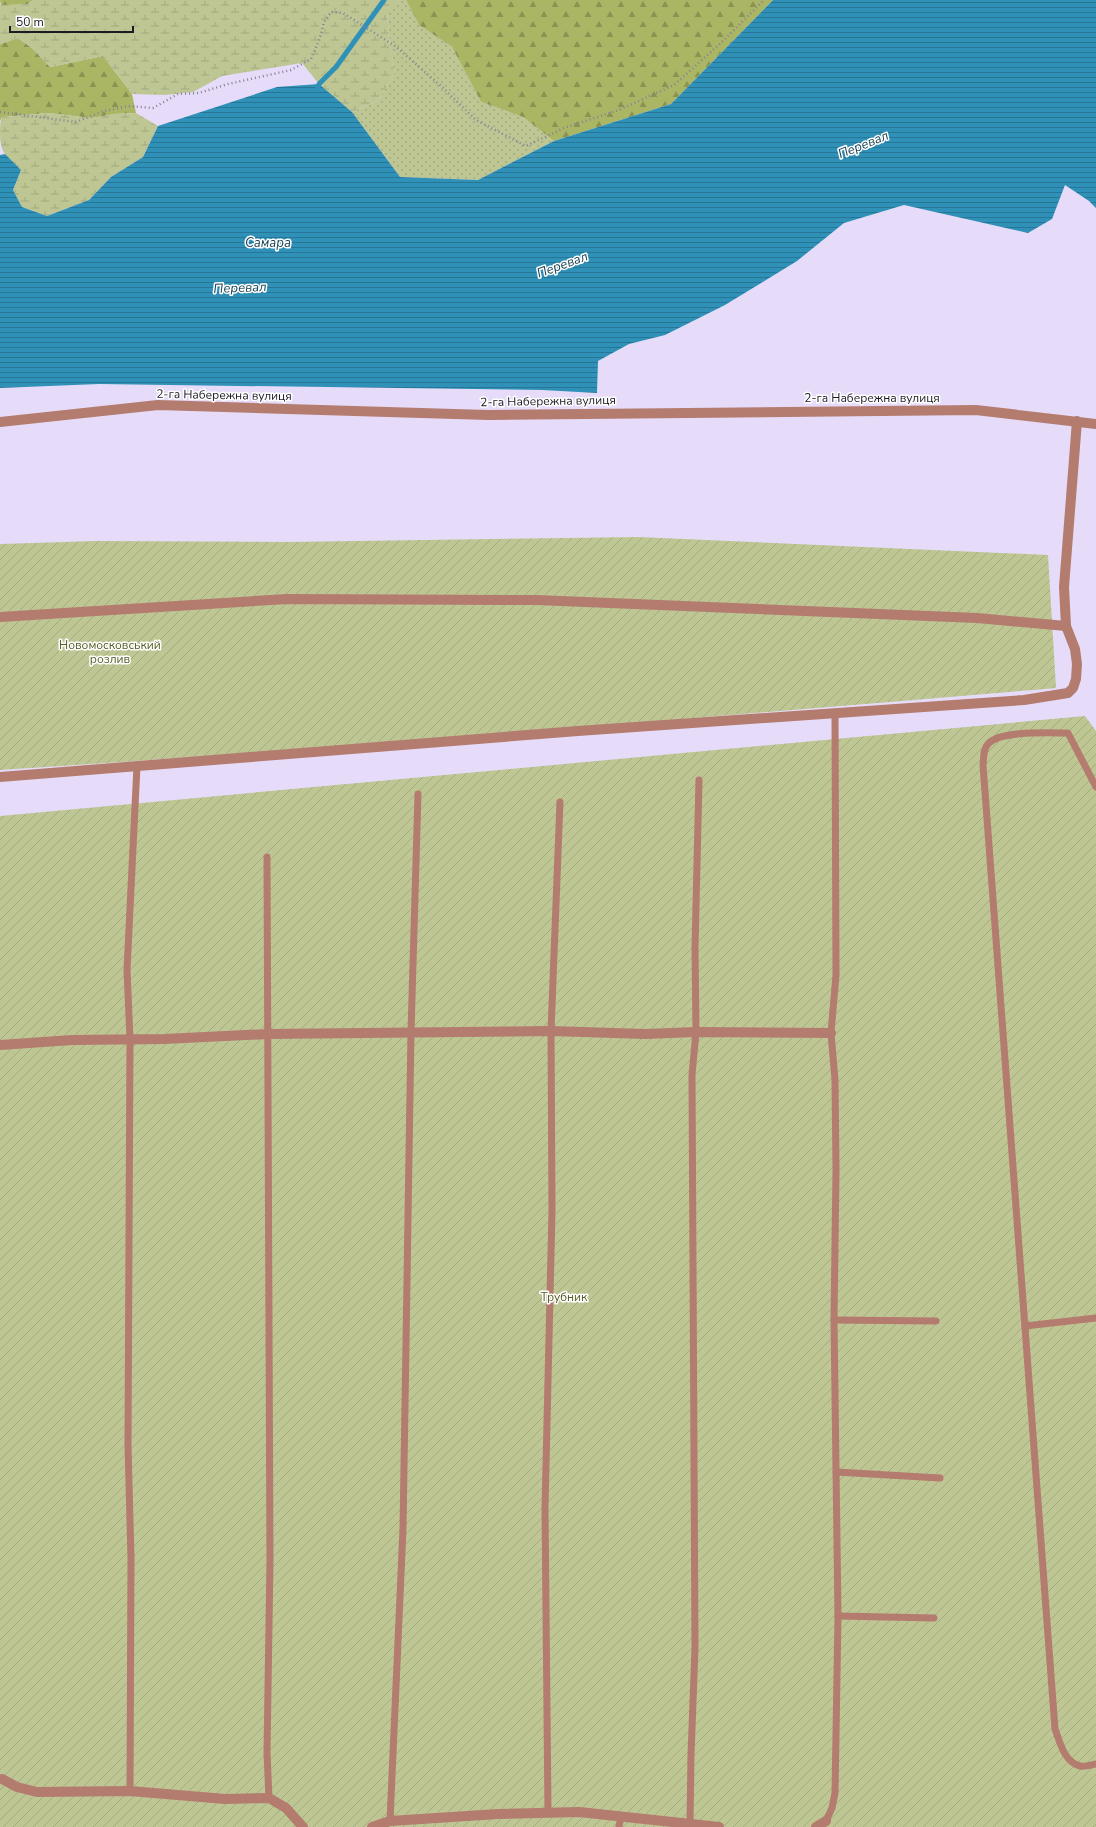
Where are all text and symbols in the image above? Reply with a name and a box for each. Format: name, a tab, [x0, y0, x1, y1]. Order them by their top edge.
scale bar	[10, 8, 133, 34]
text: 50 m	[16, 14, 44, 30]
water label: Перевал	[835, 127, 891, 163]
water label: Самара	[245, 234, 291, 252]
water label: Перевал	[534, 247, 590, 282]
water label: Перевал	[213, 278, 267, 298]
street label: 2-га Набережна вулиця	[156, 386, 292, 404]
street label: 2-га Набережна вулиця	[804, 390, 940, 406]
street label: 2-га Набережна вулиця	[480, 392, 616, 410]
park label: Новомосковський розлив	[59, 637, 161, 667]
park label: Трубник	[541, 1289, 588, 1305]

